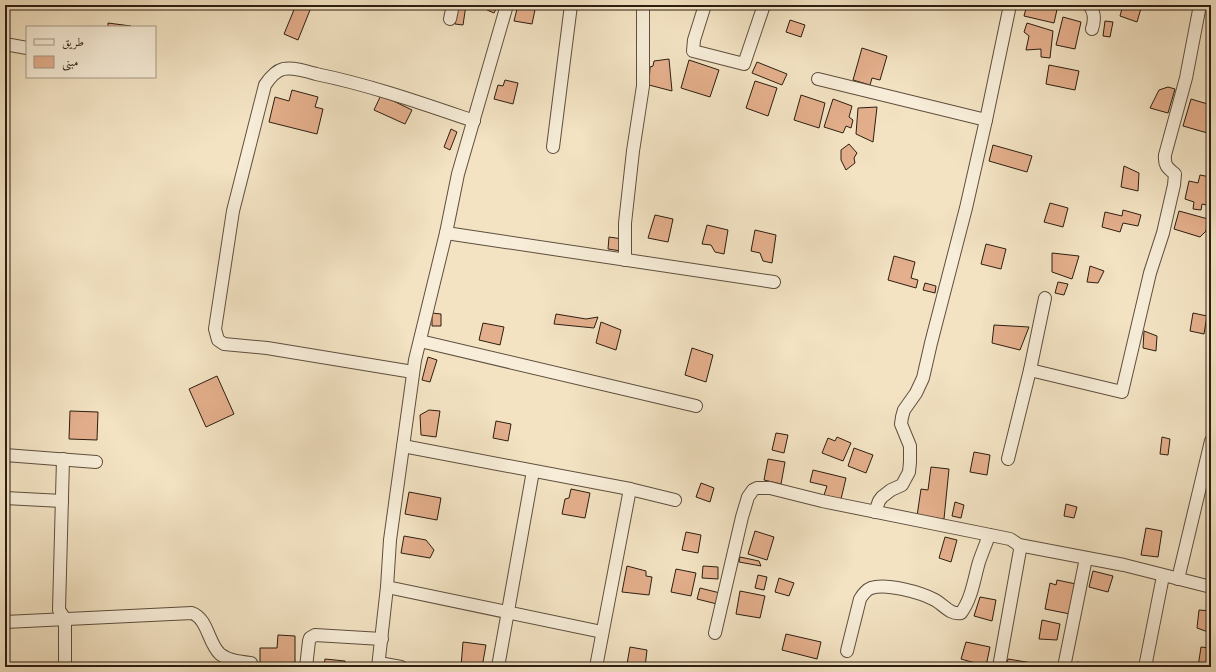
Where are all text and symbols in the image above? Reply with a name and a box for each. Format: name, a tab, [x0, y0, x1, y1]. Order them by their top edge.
legend	[26, 26, 156, 78]
text: طريق	[62, 34, 84, 50]
text: مبنى	[62, 54, 78, 71]

